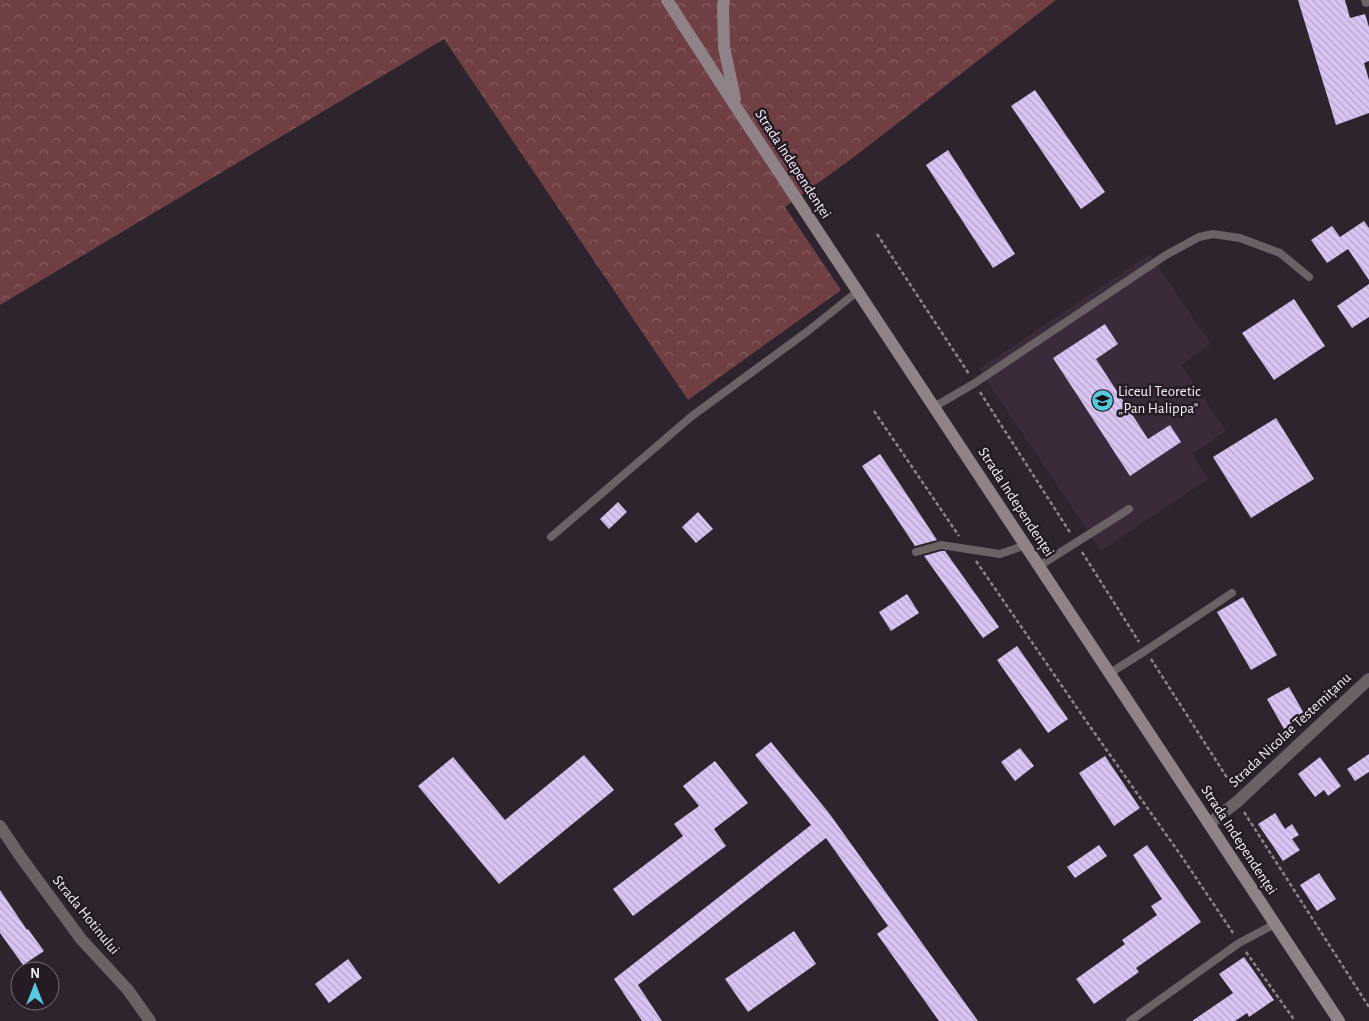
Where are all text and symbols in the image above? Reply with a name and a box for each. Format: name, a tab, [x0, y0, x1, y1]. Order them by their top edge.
street label: Strada Independenței	[751, 107, 834, 222]
place label: Liceul Teoretic „Pan Halippa”	[1118, 384, 1201, 416]
school or university icon: Liceul Teoretic „Pan Halippa”	[1090, 388, 1114, 412]
street label: Strada Independenței	[974, 445, 1057, 560]
street label: Strada Nicolae Testemițanu	[1226, 670, 1355, 791]
street label: Strada Independenței	[1197, 783, 1280, 898]
street label: Strada Hotinului	[50, 873, 122, 957]
north arrow	[10, 961, 60, 1011]
text: N	[30, 967, 40, 981]

